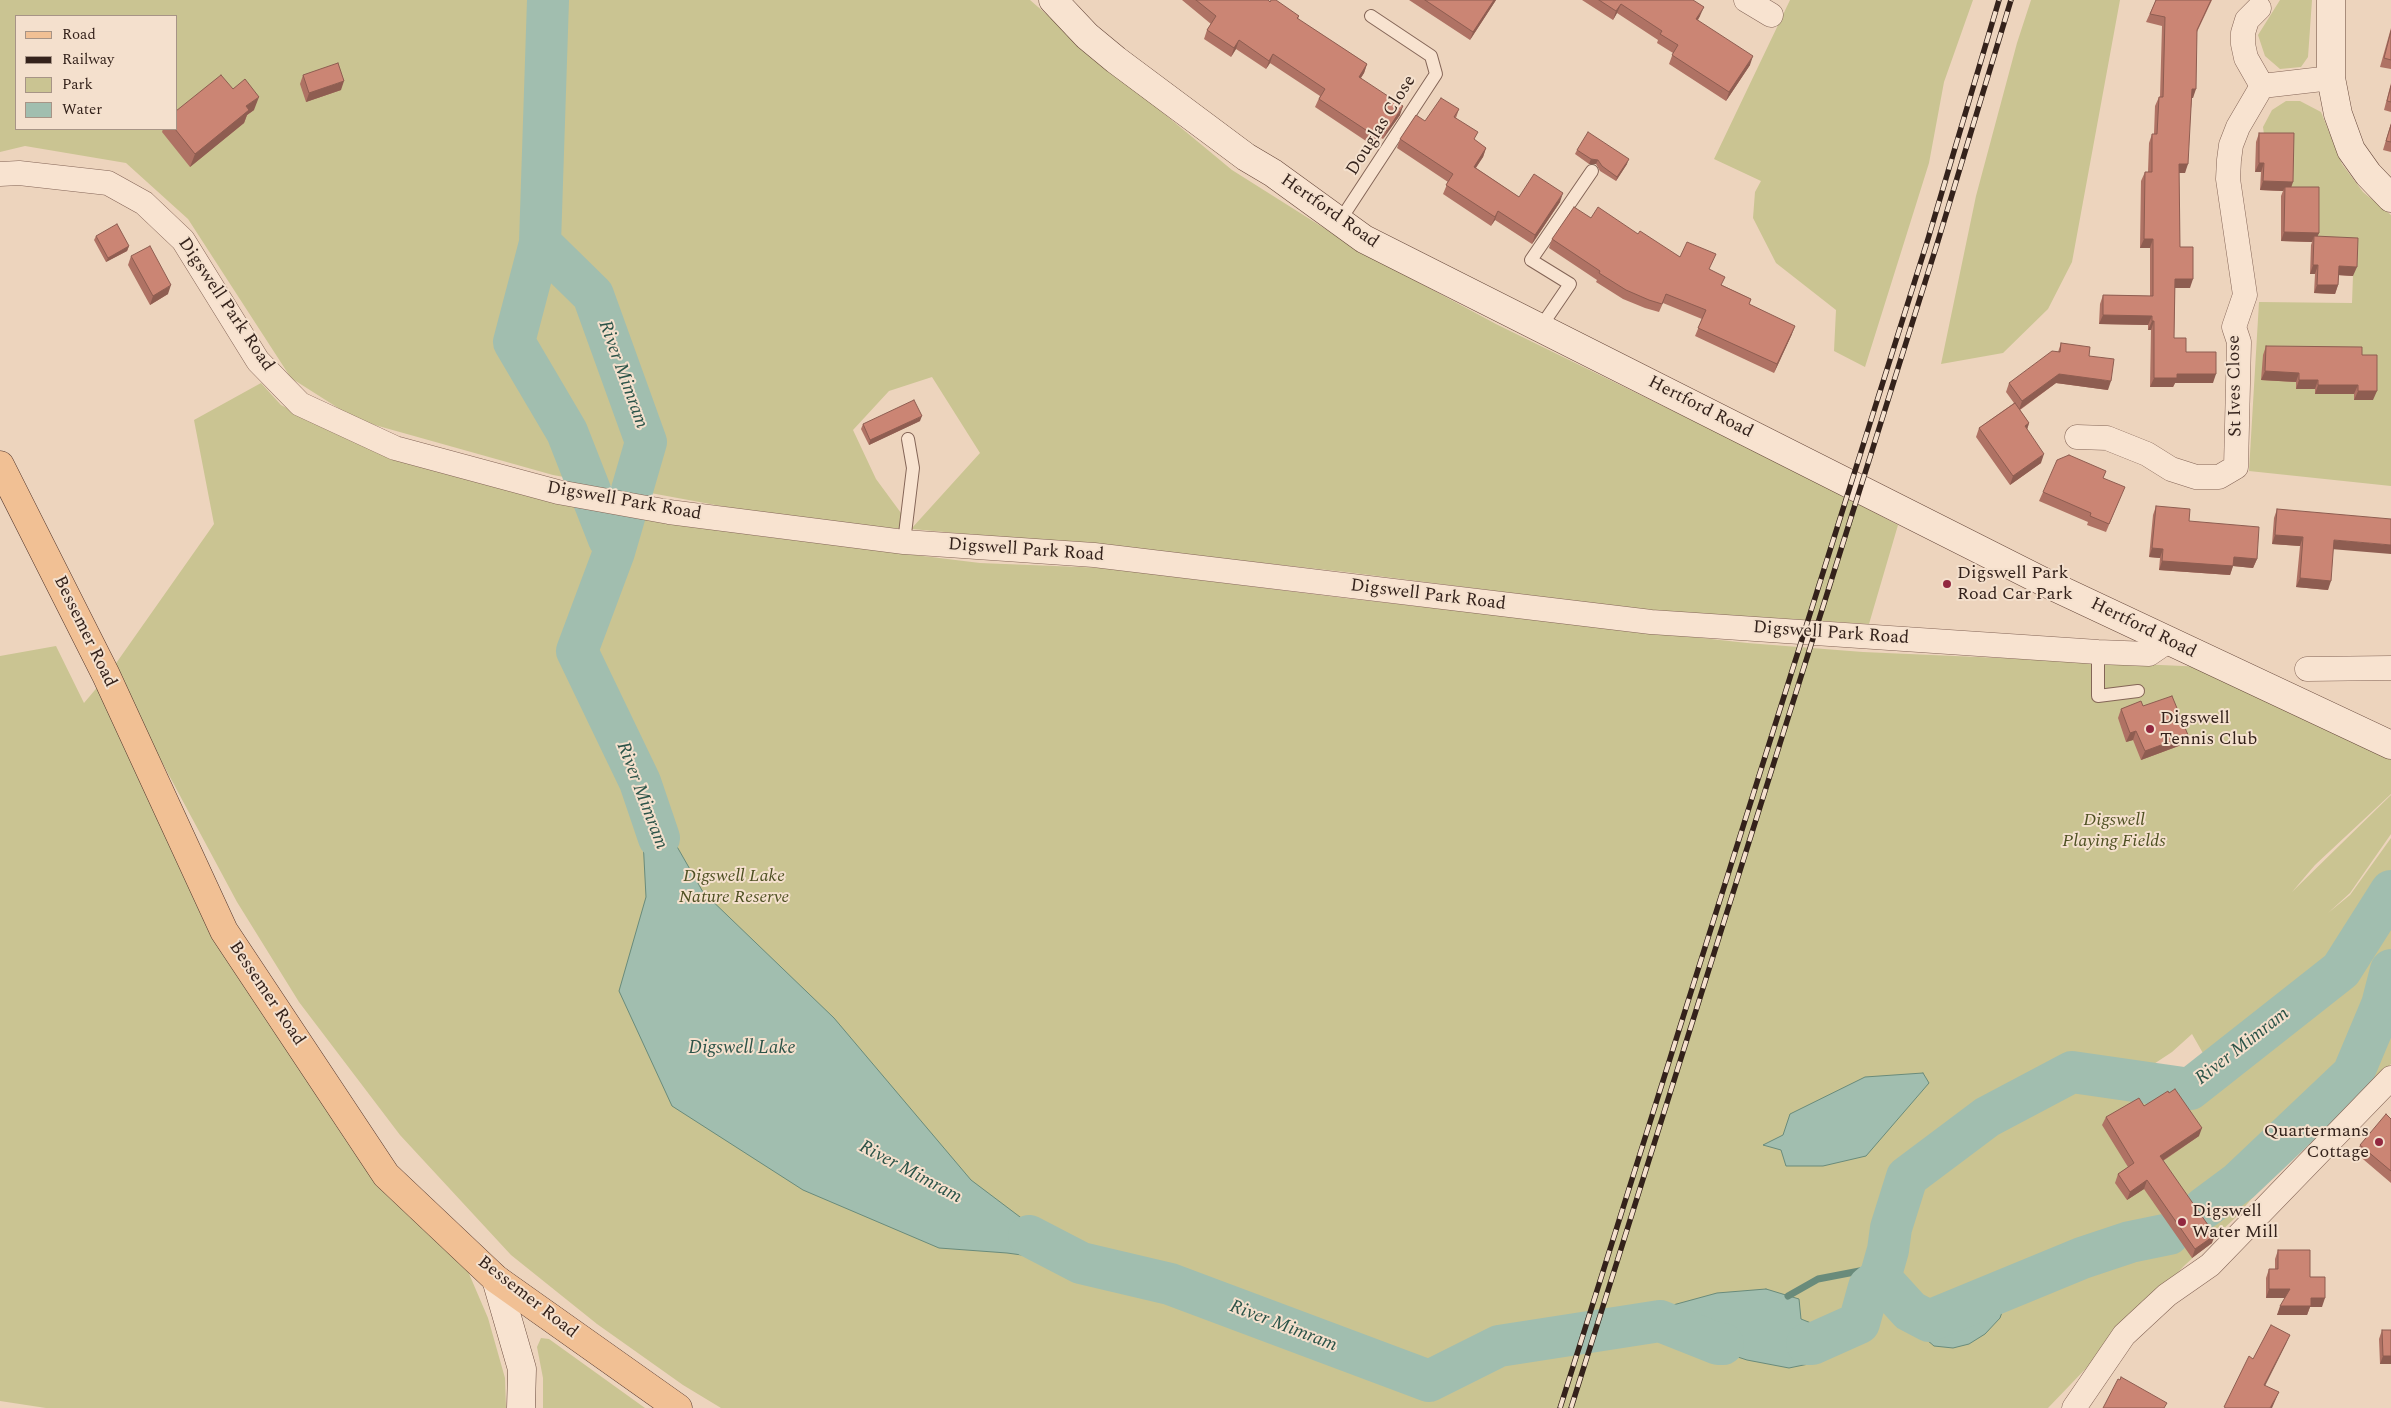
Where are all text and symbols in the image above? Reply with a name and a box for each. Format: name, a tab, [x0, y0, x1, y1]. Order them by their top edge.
legend	[15, 15, 178, 130]
text: Road	[62, 23, 96, 46]
text: Railway	[62, 48, 114, 71]
street label: Douglas Close	[1343, 72, 1421, 180]
text: Park	[62, 73, 93, 96]
text: Water	[62, 98, 102, 121]
street label: Hertford Road	[1276, 170, 1382, 254]
street label: Digswell Park Road	[172, 234, 278, 376]
water label: River Mimram	[592, 318, 652, 432]
street label: St Ives Close	[2224, 335, 2248, 437]
street label: Hertford Road	[1644, 372, 1756, 444]
street label: Digswell Park Road	[545, 478, 703, 526]
street label: Digswell Park Road	[947, 535, 1105, 567]
place label: Digswell Park Road Car Park	[1957, 563, 2073, 606]
street label: Bessemer Road	[48, 573, 120, 691]
street label: Digswell Park Road	[1349, 576, 1507, 616]
marker: Digswell Park Road Car Park	[1941, 578, 1953, 590]
street label: Hertford Road	[2087, 594, 2199, 664]
street label: Digswell Park Road	[1752, 618, 1910, 650]
place label: Digswell Tennis Club	[2160, 708, 2257, 751]
marker: Digswell Tennis Club	[2144, 723, 2156, 735]
water label: River Mimram	[610, 739, 672, 853]
park label: Digswell Playing Fields	[2062, 810, 2166, 852]
park label: Digswell Lake Nature Reserve	[679, 866, 789, 909]
street label: Bessemer Road	[223, 938, 309, 1050]
water label: River Mimram	[2191, 1003, 2295, 1091]
water label: Digswell Lake	[688, 1038, 796, 1060]
place label: Quartermans Cottage	[2264, 1121, 2369, 1164]
water label: River Mimram	[855, 1136, 965, 1210]
marker: Quartermans Cottage	[2373, 1136, 2385, 1148]
place label: Digswell Water Mill	[2192, 1201, 2278, 1244]
marker: Digswell Water Mill	[2176, 1216, 2188, 1228]
street label: Bessemer Road	[473, 1252, 581, 1344]
water label: River Mimram	[1226, 1296, 1340, 1358]

